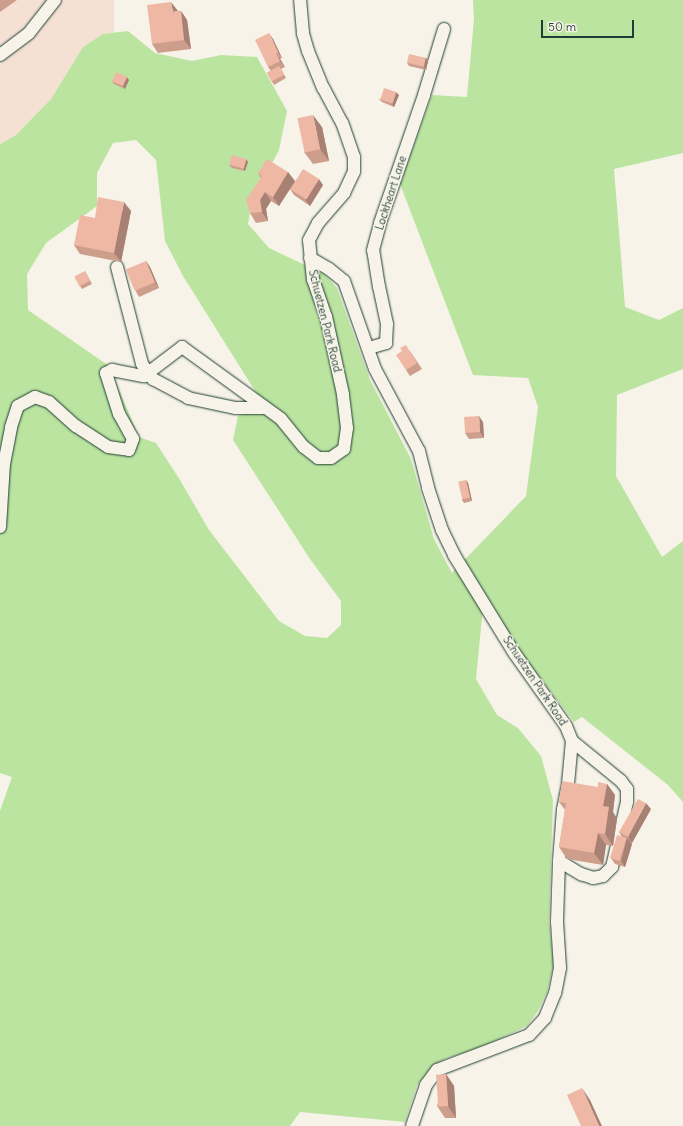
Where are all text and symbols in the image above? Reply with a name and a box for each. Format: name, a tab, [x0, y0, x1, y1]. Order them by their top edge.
scale bar	[543, 12, 636, 38]
text: 50 m	[548, 19, 576, 34]
street label: Lockheart Lane	[373, 154, 409, 232]
street label: Schuetzen Park Road	[306, 268, 344, 374]
street label: Schuetzen Park Road	[500, 634, 570, 728]

